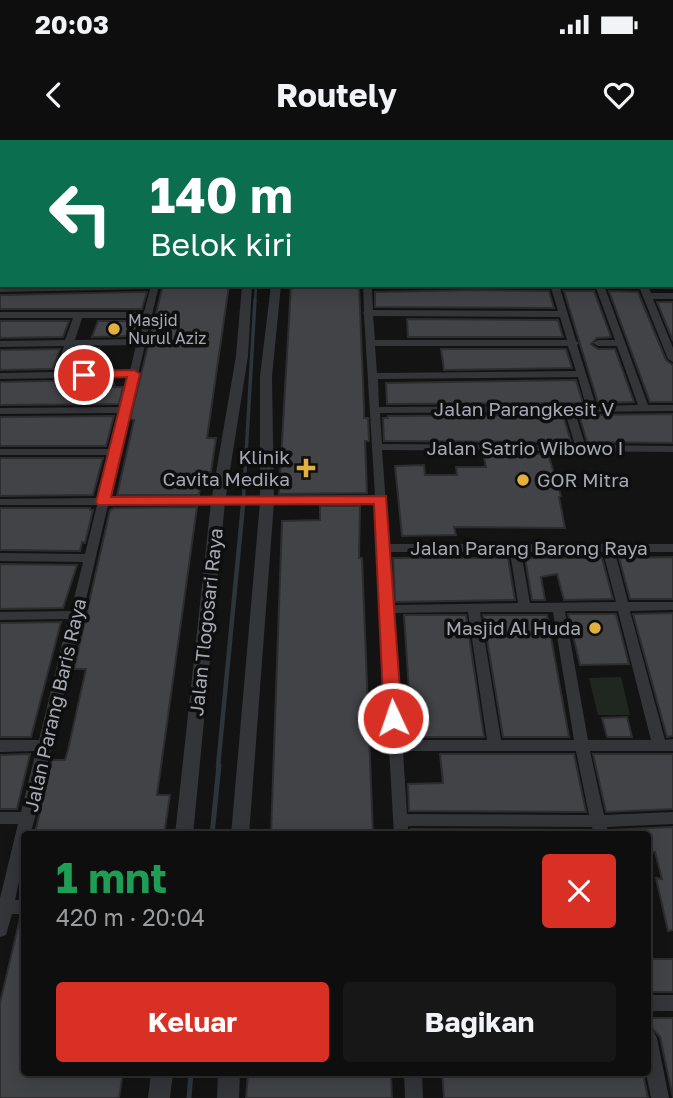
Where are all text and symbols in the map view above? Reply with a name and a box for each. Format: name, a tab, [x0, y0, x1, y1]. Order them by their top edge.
text: 20:03	[35, 9, 109, 40]
icon: back	[35, 76, 73, 114]
text: Routely	[276, 76, 397, 114]
icon: heart	[600, 76, 638, 114]
text: 140 m	[150, 165, 293, 224]
icon: left	[35, 168, 126, 259]
text: Belok kiri	[150, 225, 293, 263]
place label: Masjid Nurul Aziz	[128, 310, 206, 348]
marker: Masjid Nurul Aziz	[106, 321, 122, 337]
pin	[54, 345, 114, 405]
icon: arrive	[65, 356, 103, 394]
street label: Jalan Parangkesit V	[434, 397, 614, 420]
street label: Jalan Satrio Wibowo I	[426, 436, 624, 459]
place label: Klinik Cavita Medika	[162, 445, 290, 490]
marker: Klinik Cavita Medika	[296, 458, 316, 478]
place label: GOR Mitra	[537, 468, 629, 491]
marker: GOR Mitra	[515, 472, 531, 488]
street label: Jalan Tlogosari Raya	[184, 527, 227, 717]
street label: Jalan Parang Barong Raya	[410, 536, 648, 559]
street label: Jalan Parang Baris Raya	[19, 596, 90, 814]
place label: Masjid Al Huda	[446, 616, 581, 639]
marker: Masjid Al Huda	[587, 620, 603, 636]
position arrow	[356, 681, 430, 755]
text: 1 mnt	[56, 852, 167, 902]
button: close	[542, 854, 616, 928]
text: 420 m · 20:04	[56, 903, 205, 931]
button: Keluar	[56, 982, 329, 1062]
button: Bagikan	[343, 982, 616, 1062]

